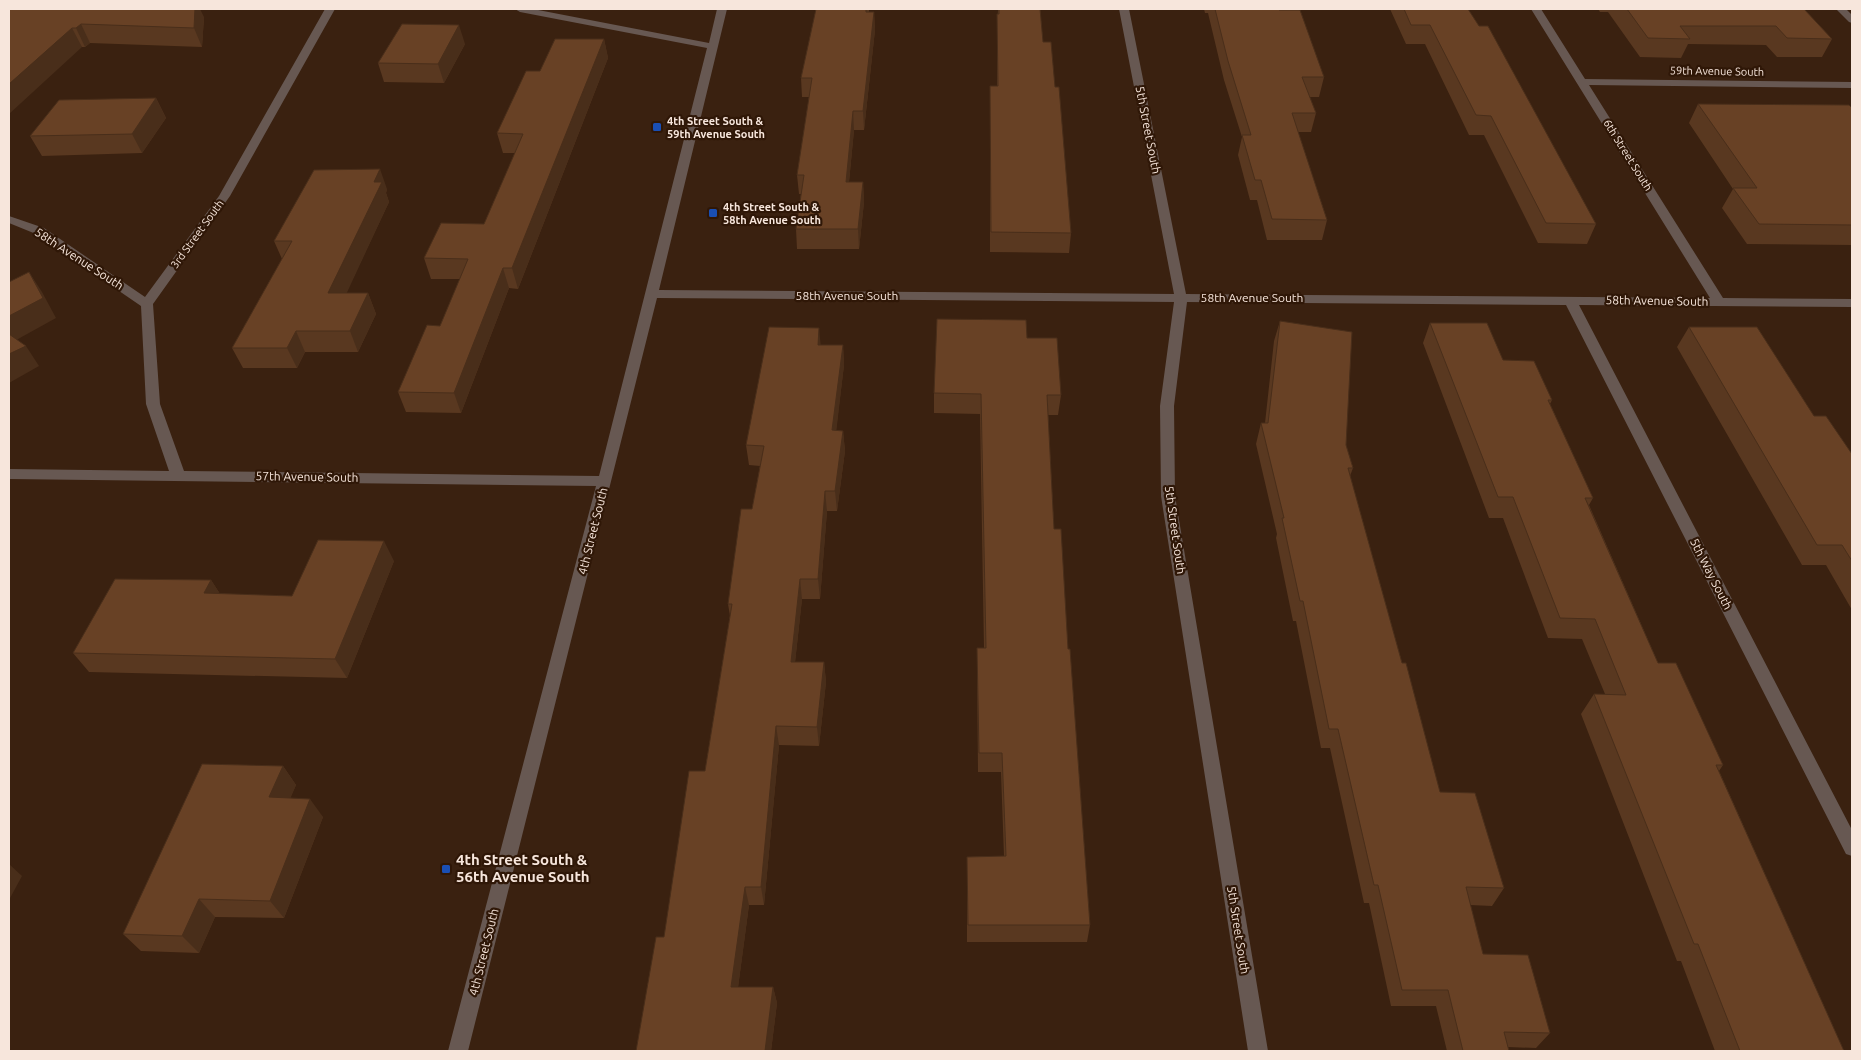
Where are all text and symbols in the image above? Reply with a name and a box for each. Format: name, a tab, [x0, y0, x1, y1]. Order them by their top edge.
street label: 59th Avenue South	[1670, 64, 1764, 78]
street label: 5th Street South	[1134, 85, 1163, 175]
place label: 4th Street South & 59th Avenue South	[667, 115, 765, 140]
street label: 6th Street South	[1601, 117, 1655, 193]
marker: 4th Street South & 59th Avenue South	[651, 121, 663, 133]
street label: 3rd Street South	[168, 197, 226, 271]
place label: 4th Street South & 58th Avenue South	[723, 201, 821, 226]
marker: 4th Street South & 58th Avenue South	[707, 207, 719, 219]
street label: 58th Avenue South	[33, 225, 126, 292]
street label: 58th Avenue South	[796, 289, 898, 302]
street label: 58th Avenue South	[1201, 291, 1303, 304]
street label: 58th Avenue South	[1606, 293, 1708, 308]
street label: 57th Avenue South	[256, 469, 358, 484]
street label: 5th Street South	[1163, 485, 1188, 575]
street label: 4th Street South	[575, 486, 610, 576]
street label: 5th Way South	[1688, 536, 1735, 612]
place label: 4th Street South & 56th Avenue South	[456, 851, 590, 885]
marker: 4th Street South & 56th Avenue South	[440, 863, 452, 875]
street label: 5th Street South	[1225, 885, 1252, 975]
street label: 4th Street South	[466, 907, 501, 997]

